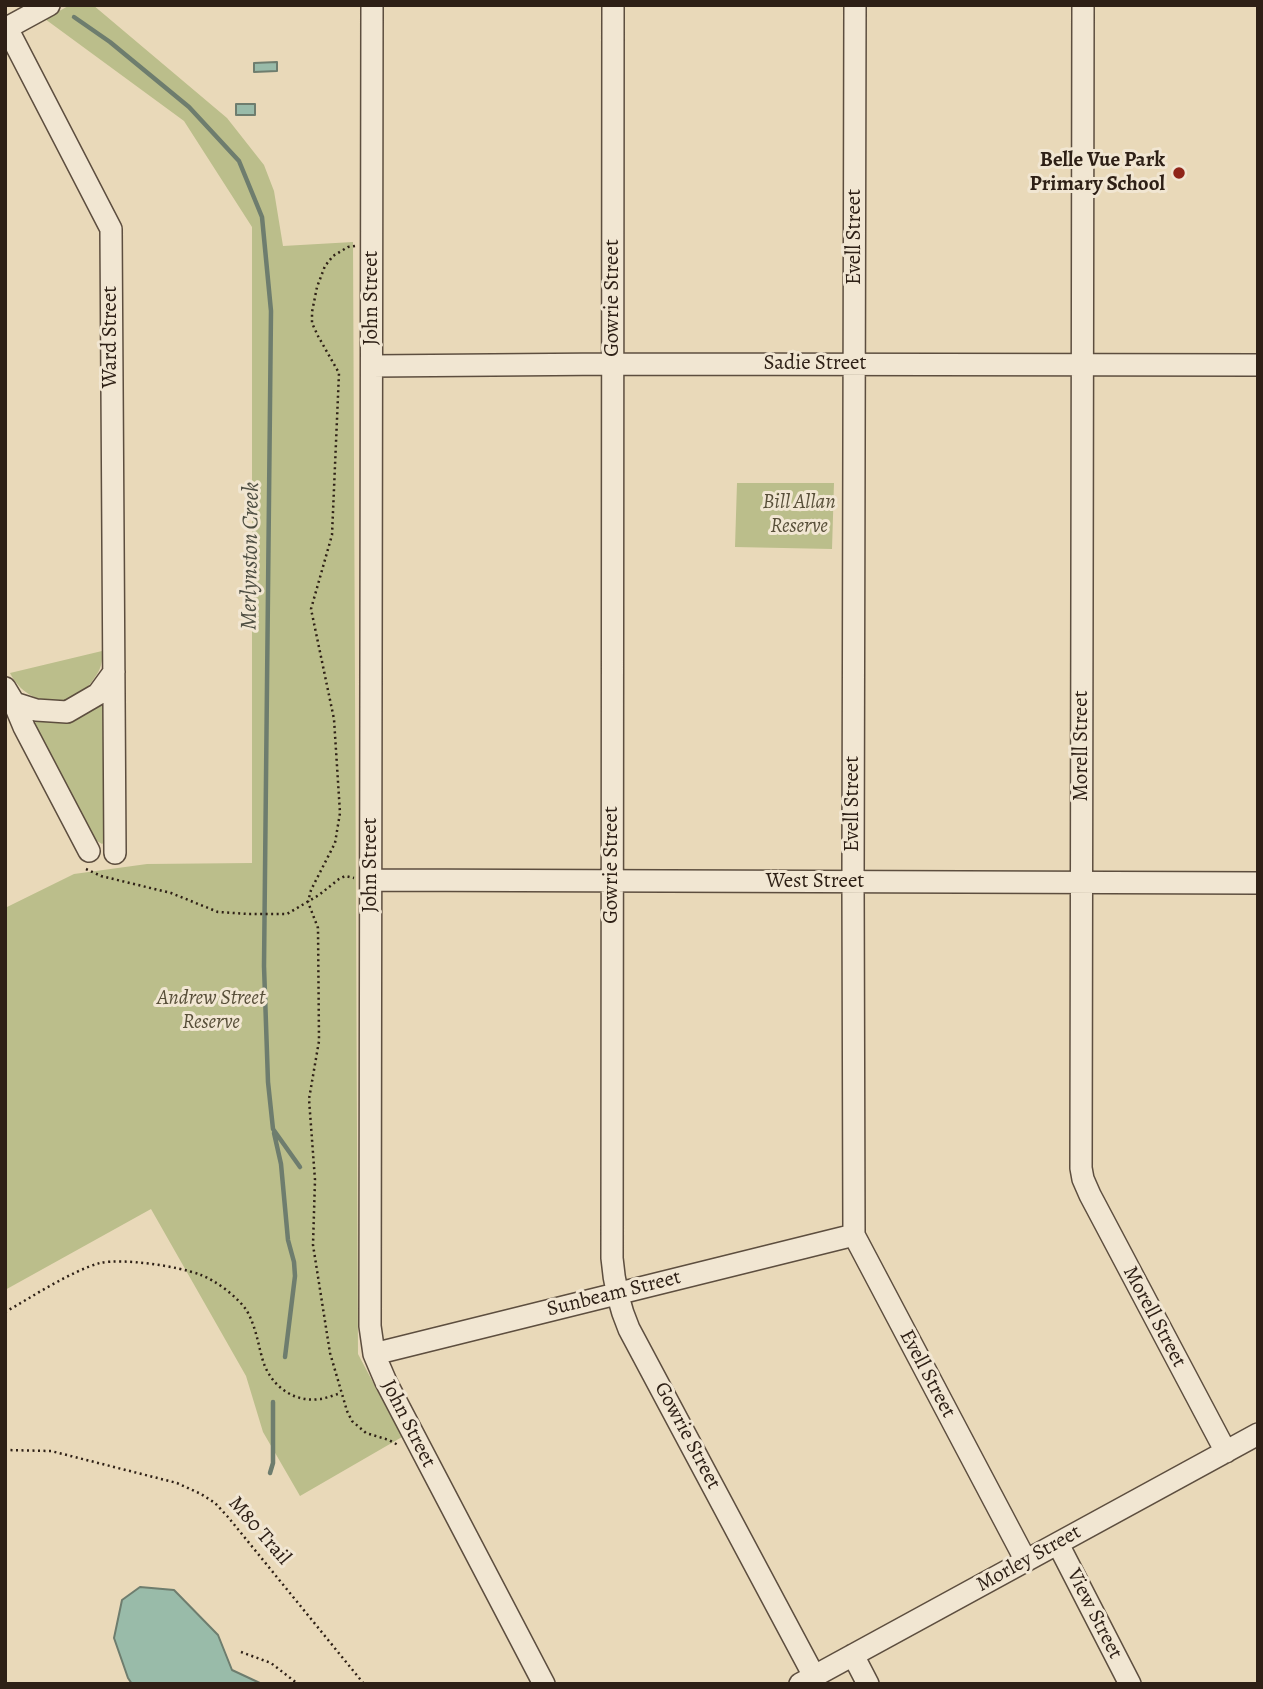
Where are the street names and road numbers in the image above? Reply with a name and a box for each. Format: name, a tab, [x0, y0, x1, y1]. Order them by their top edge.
street label: Evell Street	[842, 189, 868, 285]
street label: Gowrie Street	[600, 239, 626, 357]
street label: John Street	[359, 250, 385, 346]
street label: Ward Street	[98, 286, 124, 388]
street label: Sadie Street	[764, 351, 866, 377]
street label: Morell Street	[1069, 690, 1095, 802]
street label: Evell Street	[840, 756, 866, 852]
street label: Gowrie Street	[599, 806, 625, 924]
street label: John Street	[358, 817, 384, 913]
street label: West Street	[766, 869, 864, 895]
street label: Morell Street	[1117, 1262, 1191, 1372]
street label: Sunbeam Street	[544, 1265, 684, 1323]
street label: Evell Street	[893, 1326, 961, 1422]
street label: John Street	[375, 1376, 441, 1472]
street label: Gowrie Street	[648, 1378, 726, 1494]
street label: M80 Trail	[222, 1491, 296, 1571]
street label: Morley Street	[972, 1520, 1086, 1598]
street label: View Street	[1061, 1565, 1127, 1663]

